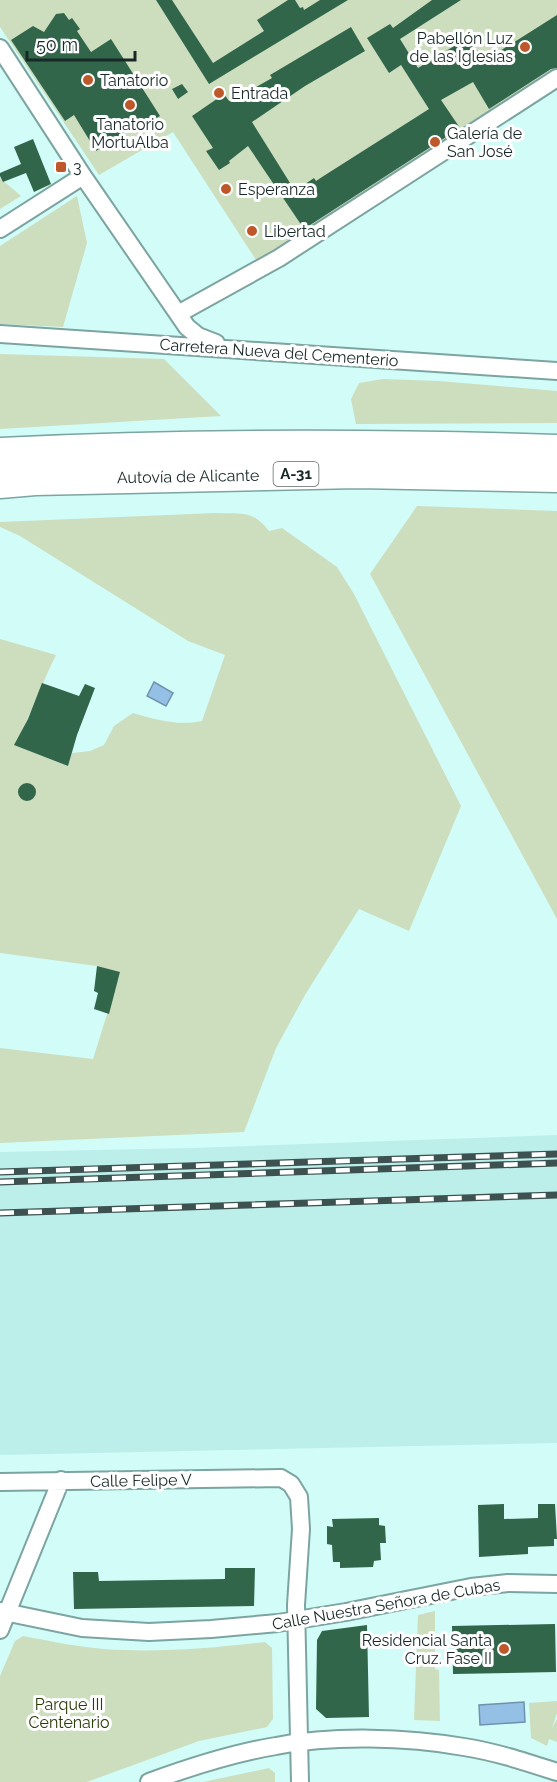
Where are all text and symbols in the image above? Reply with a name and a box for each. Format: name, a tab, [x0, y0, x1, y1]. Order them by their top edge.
scale bar	[27, 24, 135, 62]
place label: Pabellón Luz de las Iglesias	[410, 29, 513, 66]
text: 50 m	[36, 34, 78, 55]
marker: Pabellón Luz de las Iglesias	[518, 40, 532, 54]
place label: Tanatorio	[100, 71, 168, 90]
marker: Tanatorio	[81, 73, 95, 87]
place label: Entrada	[231, 84, 288, 103]
marker: Entrada	[212, 86, 226, 100]
marker: Tanatorio MortuAlba	[123, 98, 137, 112]
place label: Tanatorio MortuAlba	[91, 115, 169, 152]
place label: Galería de San José	[447, 124, 522, 161]
marker: Galería de San José	[428, 135, 442, 149]
place label: 3	[73, 158, 82, 177]
marker: 3	[54, 160, 68, 174]
place label: Esperanza	[238, 180, 315, 199]
marker: Esperanza	[219, 182, 233, 196]
place label: Libertad	[264, 222, 326, 241]
marker: Libertad	[245, 224, 259, 238]
street label: Carretera Nueva del Cementerio	[159, 335, 399, 370]
road number: A-31	[274, 462, 318, 486]
street label: Autovía de Alicante	[117, 466, 259, 487]
street label: Calle Felipe V	[90, 1470, 192, 1491]
street label: Calle Nuestra Señora de Cubas	[271, 1575, 502, 1634]
place label: Residencial Santa Cruz. Fase II	[362, 1631, 492, 1668]
marker: Residencial Santa Cruz. Fase II	[497, 1642, 511, 1656]
park label: Parque III Centenario	[29, 1695, 109, 1732]

